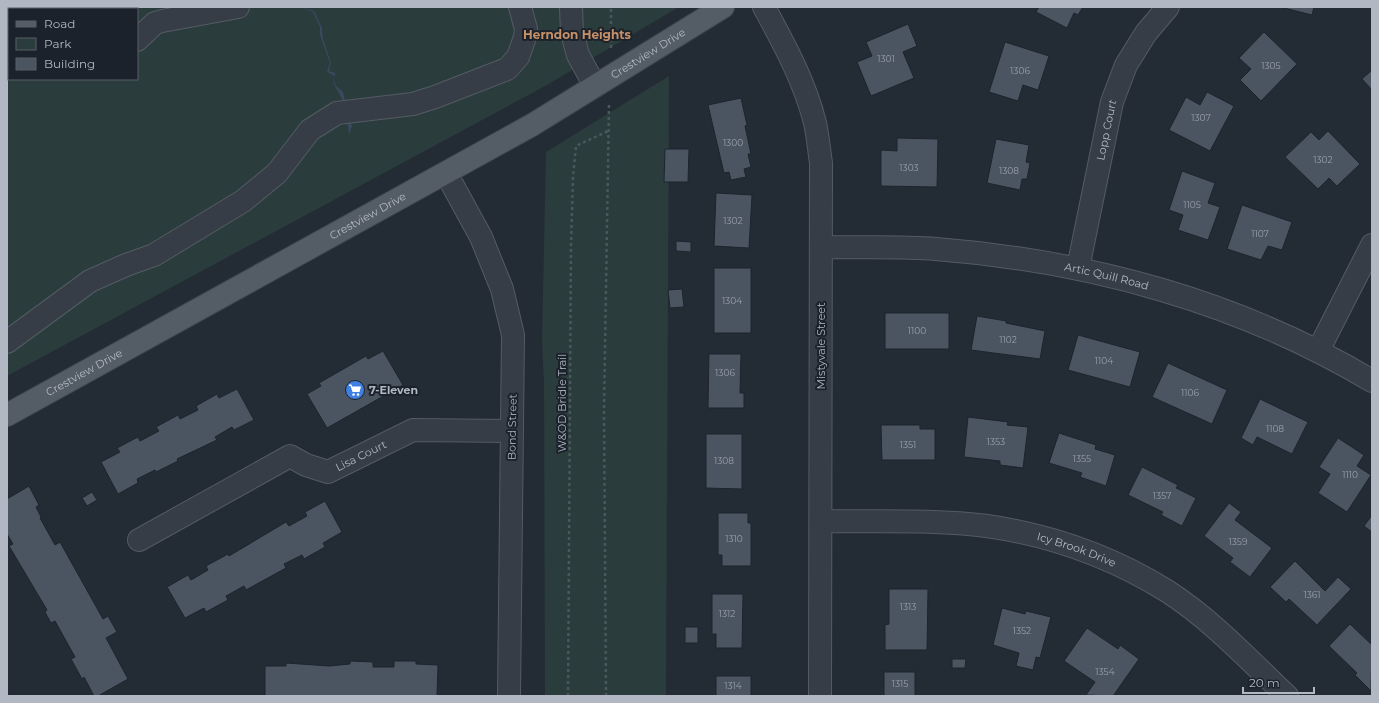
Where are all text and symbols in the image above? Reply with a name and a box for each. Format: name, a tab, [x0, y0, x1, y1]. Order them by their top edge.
legend	[8, 8, 138, 80]
text: Road	[44, 16, 75, 31]
street label: Crestview Drive	[608, 25, 688, 82]
district label: Herndon Heights	[523, 27, 631, 42]
text: Park	[44, 36, 72, 51]
house number: 1301	[877, 53, 895, 64]
text: Building	[44, 56, 95, 71]
house number: 1305	[1261, 60, 1281, 71]
house number: 1306	[1010, 65, 1030, 76]
street label: Lopp Court	[1093, 97, 1120, 162]
house number: 1307	[1191, 112, 1211, 123]
house number: 1300	[723, 137, 743, 148]
house number: 1302	[1313, 154, 1333, 165]
house number: 1303	[899, 162, 919, 173]
house number: 1308	[999, 165, 1019, 176]
street label: Crestview Drive	[327, 189, 409, 243]
house number: 1105	[1183, 199, 1201, 210]
house number: 1302	[723, 215, 743, 226]
house number: 1107	[1251, 228, 1269, 239]
street label: Artic Quill Road	[1063, 259, 1150, 293]
house number: 1304	[722, 295, 742, 306]
street label: Mistyvale Street	[814, 302, 828, 389]
house number: 1100	[908, 325, 926, 336]
house number: 1102	[999, 334, 1017, 345]
street label: Crestview Drive	[43, 346, 125, 399]
street label: W&OD Bridle Trail	[555, 354, 569, 452]
house number: 1104	[1095, 355, 1113, 366]
house number: 1306	[715, 367, 735, 378]
supermarket icon: 7-Eleven	[344, 379, 366, 401]
place label: 7-Eleven	[369, 383, 418, 397]
house number: 1106	[1181, 387, 1199, 398]
street label: Bond Street	[504, 393, 520, 460]
house number: 1108	[1266, 423, 1284, 434]
house number: 1353	[987, 436, 1005, 447]
street label: Lisa Court	[333, 437, 389, 474]
house number: 1351	[900, 439, 916, 450]
house number: 1355	[1073, 453, 1091, 464]
house number: 1308	[714, 455, 734, 466]
house number: 1110	[1342, 469, 1358, 480]
house number: 1357	[1153, 490, 1171, 501]
street label: Icy Brook Drive	[1036, 529, 1119, 570]
house number: 1310	[725, 533, 743, 544]
house number: 1359	[1229, 536, 1248, 547]
house number: 1361	[1303, 589, 1321, 600]
house number: 1313	[900, 601, 916, 612]
house number: 1312	[719, 608, 735, 619]
house number: 1352	[1013, 625, 1031, 636]
house number: 1354	[1095, 666, 1115, 677]
scale bar	[1243, 669, 1314, 695]
text: 20 m	[1249, 675, 1280, 690]
house number: 1315	[892, 678, 908, 689]
house number: 1314	[724, 680, 742, 691]

